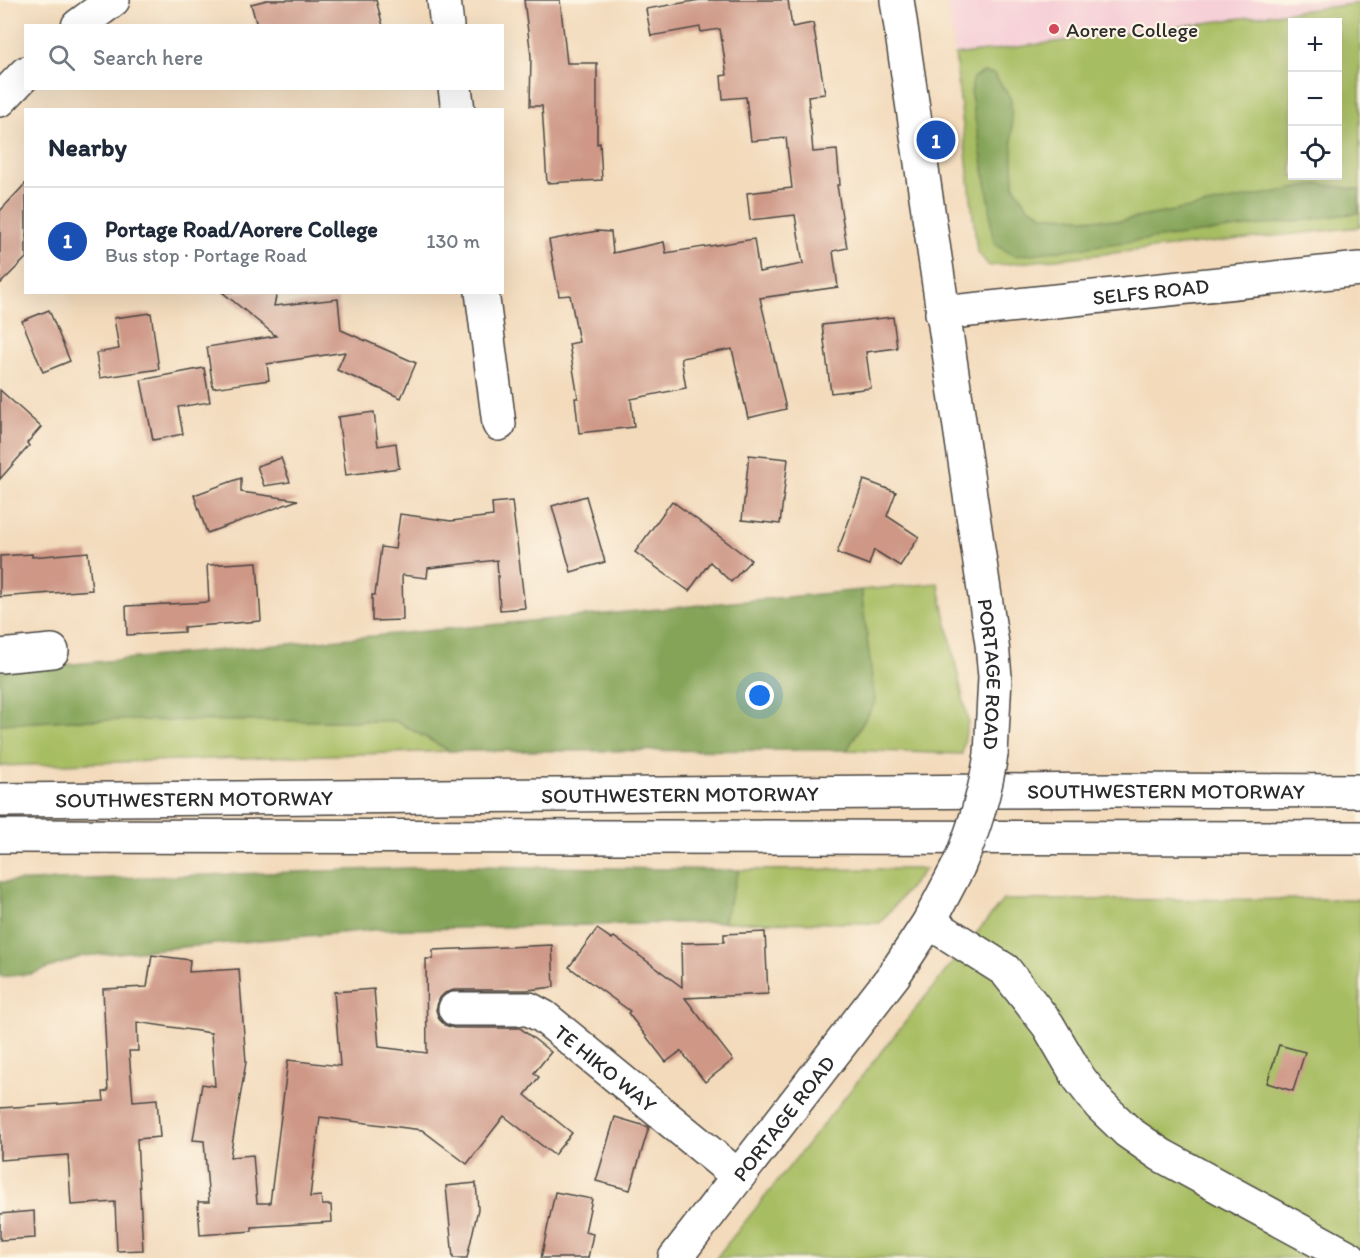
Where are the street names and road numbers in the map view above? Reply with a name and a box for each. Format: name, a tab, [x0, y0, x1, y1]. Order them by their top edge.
street label: SELFS ROAD	[1091, 272, 1210, 310]
street label: PORTAGE ROAD	[973, 597, 1008, 751]
street label: SOUTHWESTERN MOTORWAY	[1027, 777, 1305, 803]
street label: SOUTHWESTERN MOTORWAY	[541, 780, 819, 808]
street label: SOUTHWESTERN MOTORWAY	[55, 785, 333, 812]
street label: TE HIKO WAY	[550, 1019, 662, 1117]
street label: PORTAGE ROAD	[727, 1050, 840, 1186]

